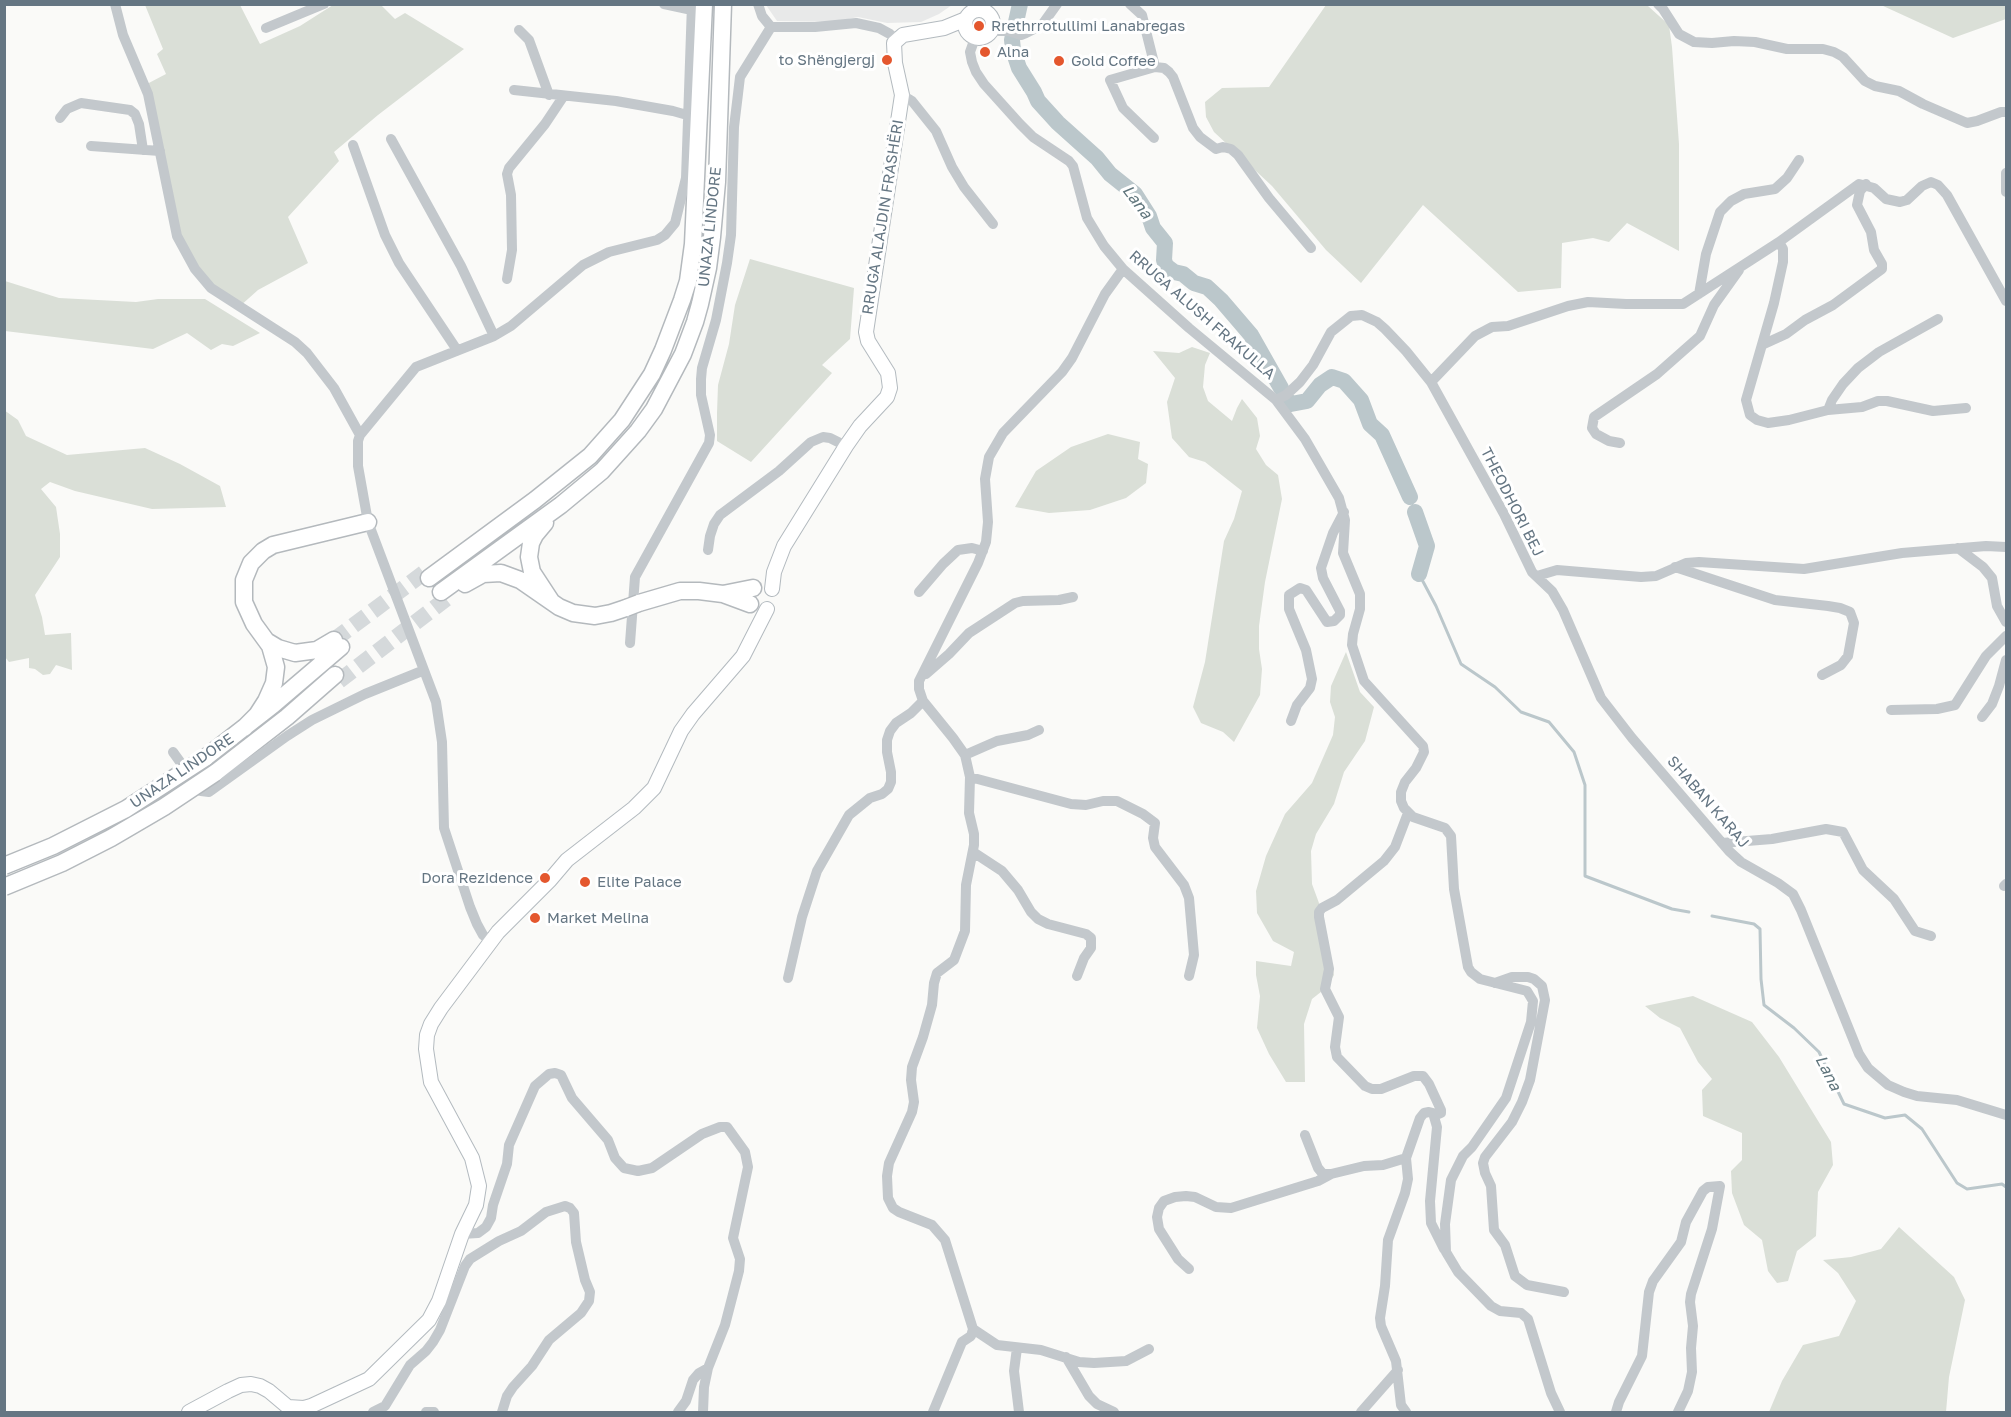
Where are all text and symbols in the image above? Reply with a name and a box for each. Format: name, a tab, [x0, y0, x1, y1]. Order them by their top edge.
place label: Rrethrrotullimi Lanabregas	[991, 17, 1185, 35]
marker: Rrethrrotullimi Lanabregas	[972, 19, 986, 33]
place label: Alna	[997, 43, 1029, 61]
marker: Alna	[978, 45, 992, 59]
place label: to Shëngjergj	[779, 51, 875, 69]
place label: Gold Coffee	[1071, 52, 1156, 70]
marker: to Shëngjergj	[880, 53, 894, 67]
marker: Gold Coffee	[1052, 54, 1066, 68]
street label: RRUGA ALAJDIN FRASHËRI	[859, 118, 907, 316]
street label: UNAZA LINDORE	[695, 166, 725, 288]
water label: Lana	[1118, 181, 1156, 223]
street label: RRUGA ALUSH FRAKULLA	[1125, 247, 1279, 383]
street label: THEODHORI BEJ	[1477, 444, 1547, 560]
street label: UNAZA LINDORE	[127, 730, 237, 812]
street label: SHABAN KARAJ	[1663, 753, 1753, 851]
place label: Dora Rezidence	[421, 869, 533, 887]
marker: Dora Rezidence	[538, 871, 552, 885]
place label: Elite Palace	[597, 873, 682, 891]
marker: Elite Palace	[578, 875, 592, 889]
place label: Market Melina	[547, 909, 649, 927]
marker: Market Melina	[528, 911, 542, 925]
water label: Lana	[1811, 1052, 1845, 1094]

